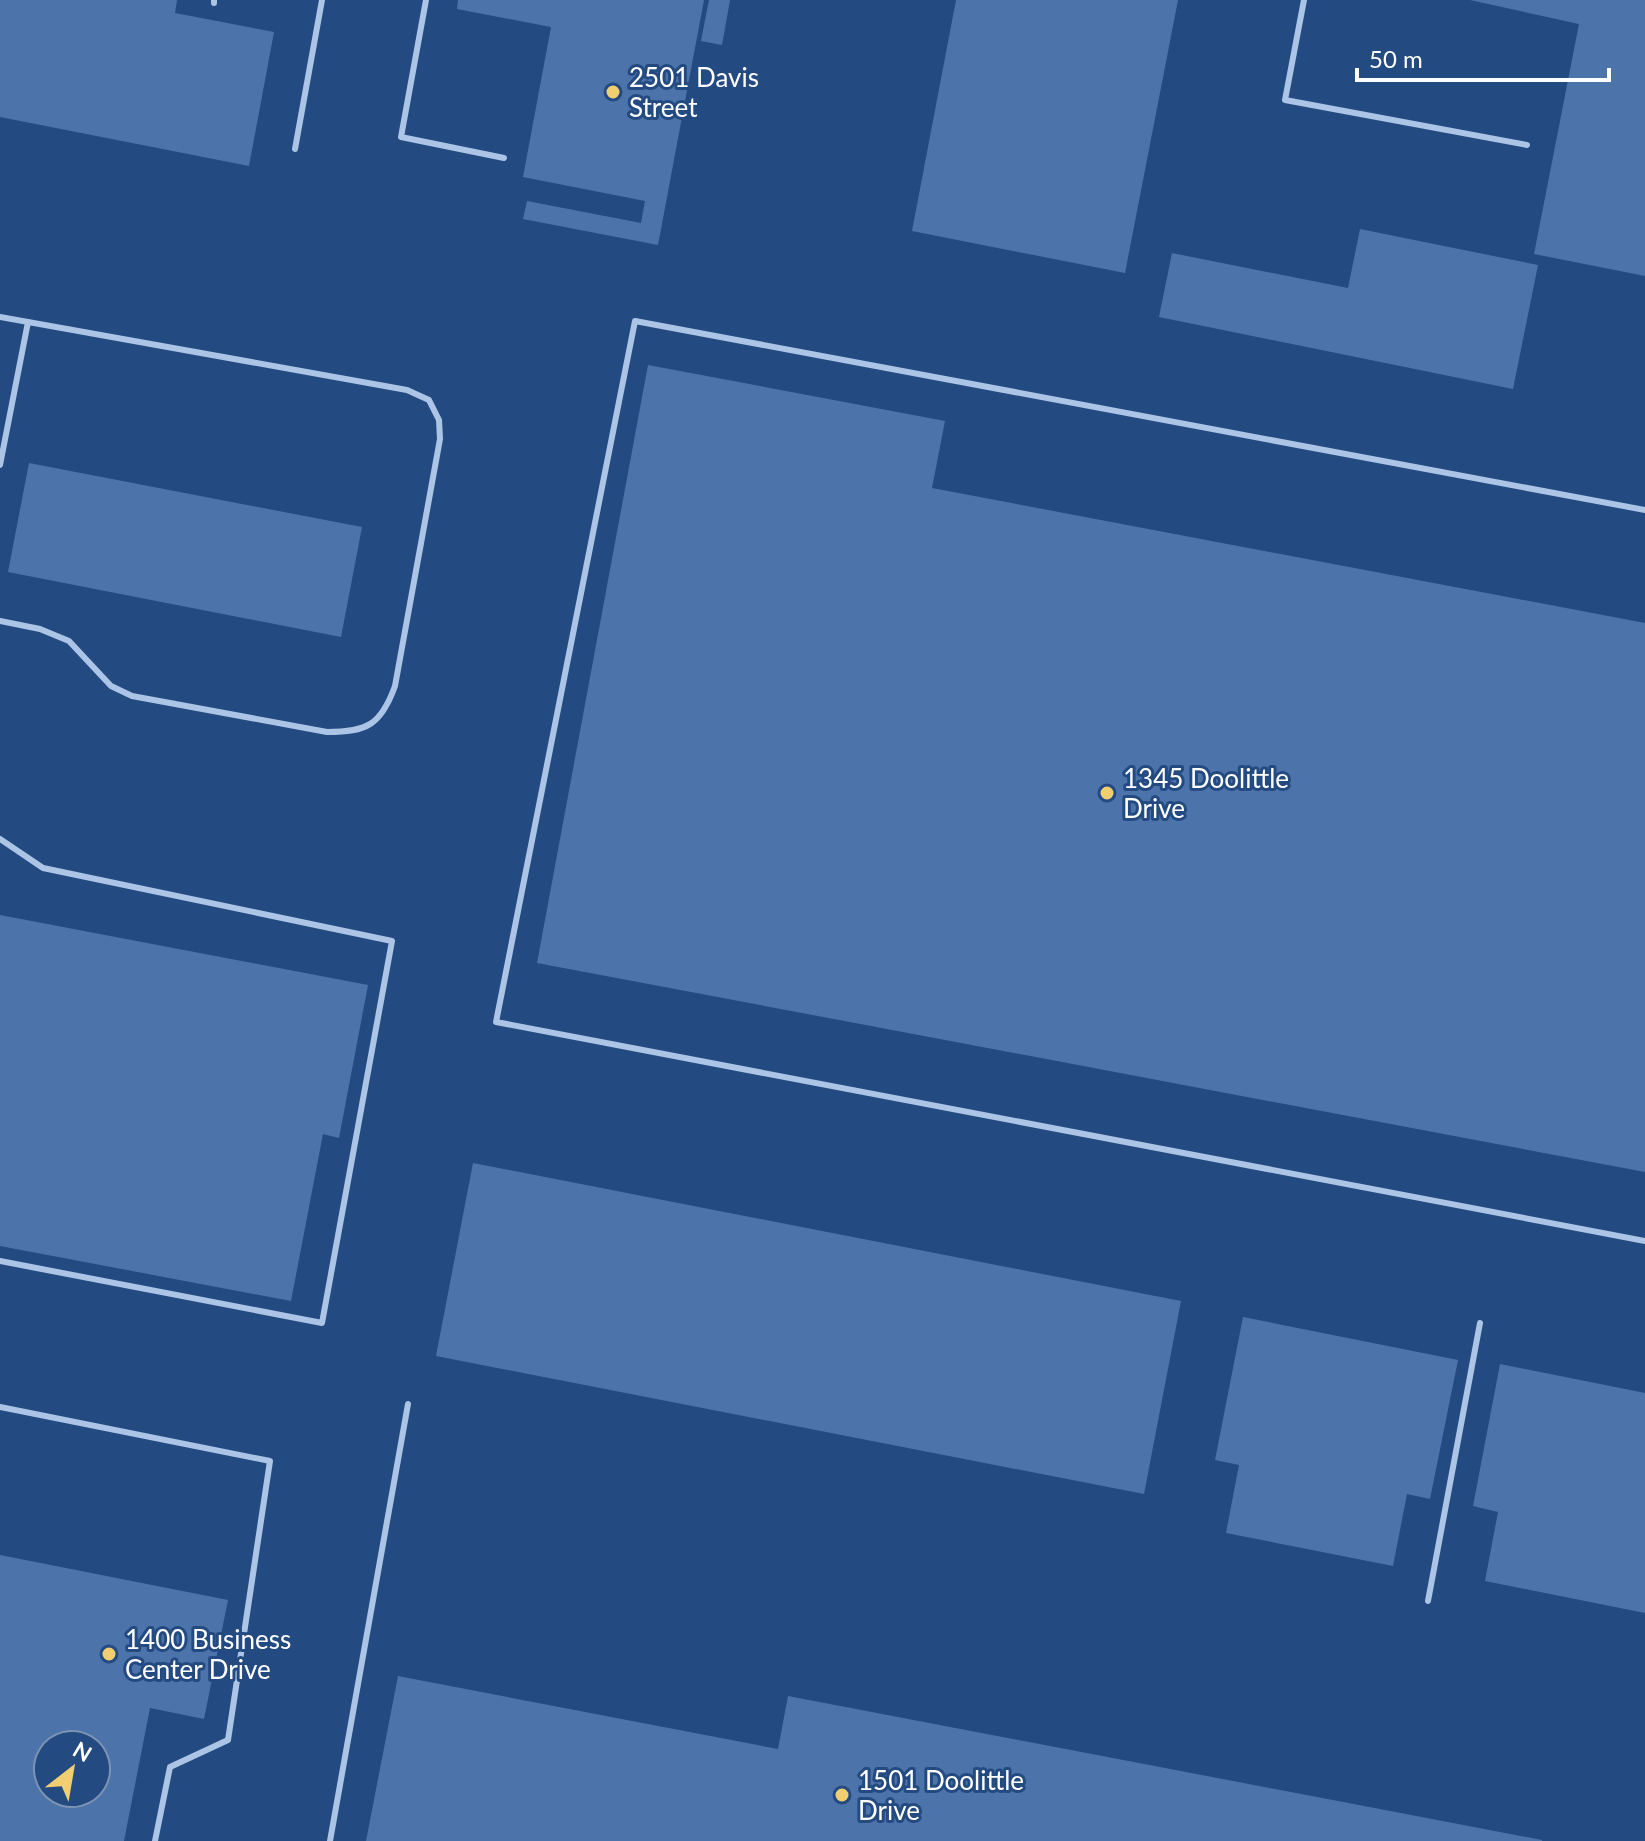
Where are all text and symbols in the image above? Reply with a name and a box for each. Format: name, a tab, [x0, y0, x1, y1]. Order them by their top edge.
scale bar	[1357, 32, 1609, 82]
text: 50 m	[1369, 44, 1423, 73]
place label: 2501 Davis Street	[629, 61, 759, 123]
marker: 2501 Davis Street	[604, 83, 622, 101]
place label: 1345 Doolittle Drive	[1123, 762, 1289, 824]
marker: 1345 Doolittle Drive	[1098, 784, 1116, 802]
place label: 1400 Business Center Drive	[125, 1623, 291, 1685]
marker: 1400 Business Center Drive	[100, 1645, 118, 1663]
north arrow	[32, 1729, 112, 1809]
text: N	[68, 1735, 97, 1767]
place label: 1501 Doolittle Drive	[858, 1764, 1024, 1826]
marker: 1501 Doolittle Drive	[833, 1786, 851, 1804]

